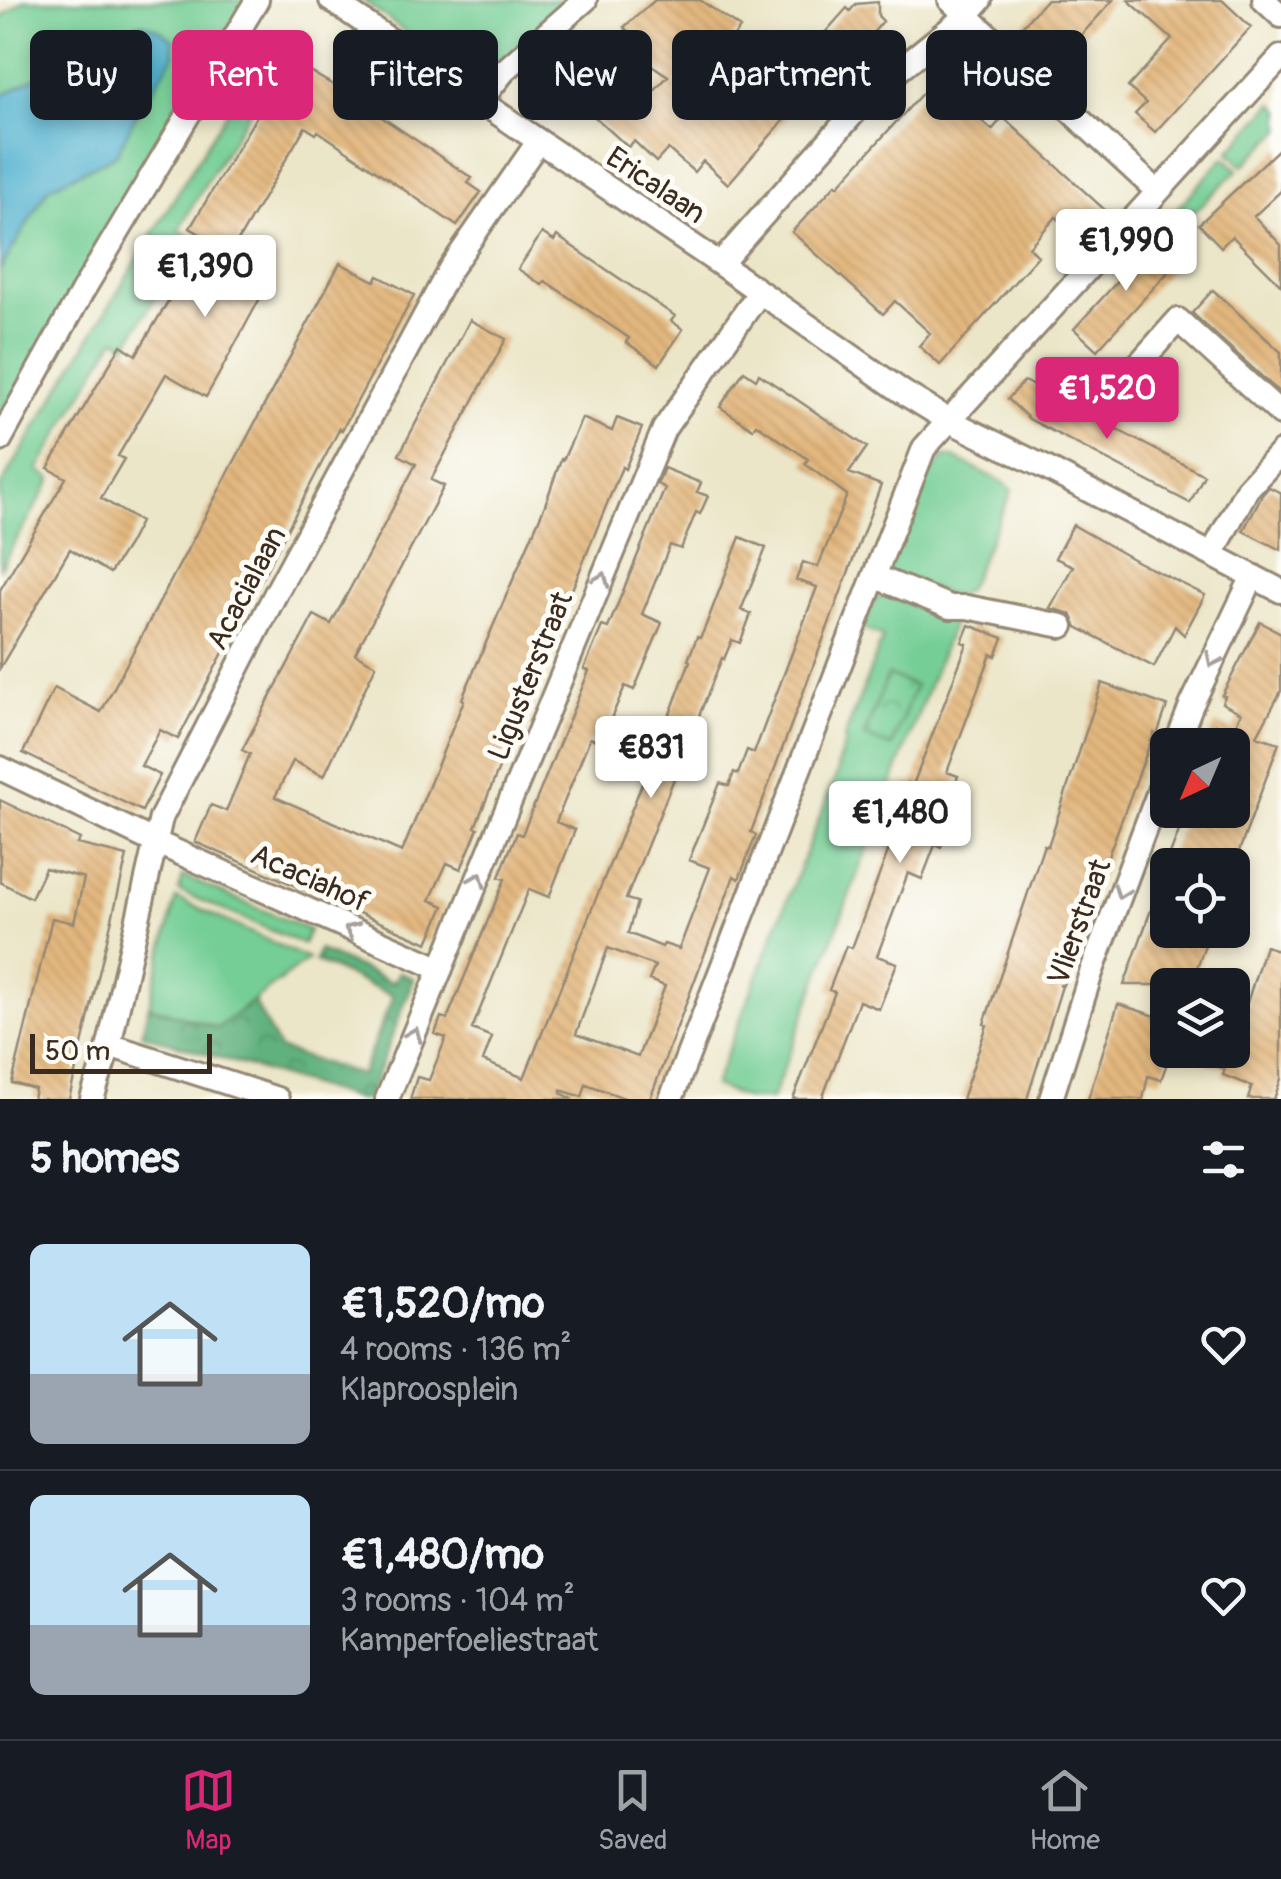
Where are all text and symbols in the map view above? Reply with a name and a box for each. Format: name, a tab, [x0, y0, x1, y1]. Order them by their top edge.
chip: Buy	[30, 30, 152, 120]
chip: Rent	[172, 30, 313, 120]
chip: Filters	[333, 30, 498, 120]
chip: New	[518, 30, 652, 120]
chip: Apartment	[672, 30, 906, 120]
chip: House	[926, 30, 1087, 120]
street label: Ericalaan	[599, 139, 712, 232]
pin: €1,990	[1045, 209, 1207, 294]
text: €1,990	[1078, 221, 1174, 261]
pin: €1,390	[124, 235, 286, 320]
text: €1,390	[156, 247, 254, 287]
pin: €1,520	[1026, 357, 1188, 442]
text: €1,520	[1058, 369, 1156, 409]
street label: Acacialaan	[199, 520, 294, 656]
one-way arrow	[590, 571, 610, 589]
street label: Ligusterstraat	[480, 586, 581, 766]
one-way arrow	[1206, 650, 1226, 668]
pin: €831	[592, 716, 710, 801]
text: €831	[617, 728, 685, 768]
north arrow	[1150, 728, 1250, 828]
map controls	[1150, 728, 1250, 1068]
pin: €1,480	[819, 781, 981, 866]
text: €1,480	[851, 793, 949, 833]
street label: Acaciahof	[245, 836, 375, 921]
button: locate	[1150, 848, 1250, 948]
street label: Vlierstraat	[1040, 853, 1120, 990]
one-way arrow	[466, 871, 486, 889]
one-way arrow	[1112, 882, 1133, 899]
one-way arrow	[343, 922, 361, 942]
button: layers	[1150, 968, 1250, 1068]
one-way arrow	[402, 1026, 422, 1044]
scale bar	[30, 1029, 212, 1074]
text: 50 m	[45, 1034, 110, 1069]
icon: filters	[1196, 1132, 1251, 1187]
text: 5 homes	[30, 1133, 180, 1185]
text: €1,520/mo	[340, 1278, 545, 1330]
icon: home	[110, 1284, 230, 1404]
icon: heart	[1196, 1317, 1251, 1372]
text: 4 rooms · 136 m²	[340, 1330, 572, 1370]
text: Klaproosplein	[340, 1370, 518, 1410]
text: €1,480/mo	[340, 1529, 544, 1581]
icon: home	[110, 1535, 230, 1655]
icon: heart	[1196, 1568, 1251, 1623]
text: 3 rooms · 104 m²	[340, 1581, 575, 1621]
text: Kamperfoeliestraat	[340, 1621, 598, 1661]
tab: Map	[181, 1763, 236, 1858]
tab: Saved	[598, 1763, 667, 1858]
tab: Home	[1029, 1763, 1100, 1858]

